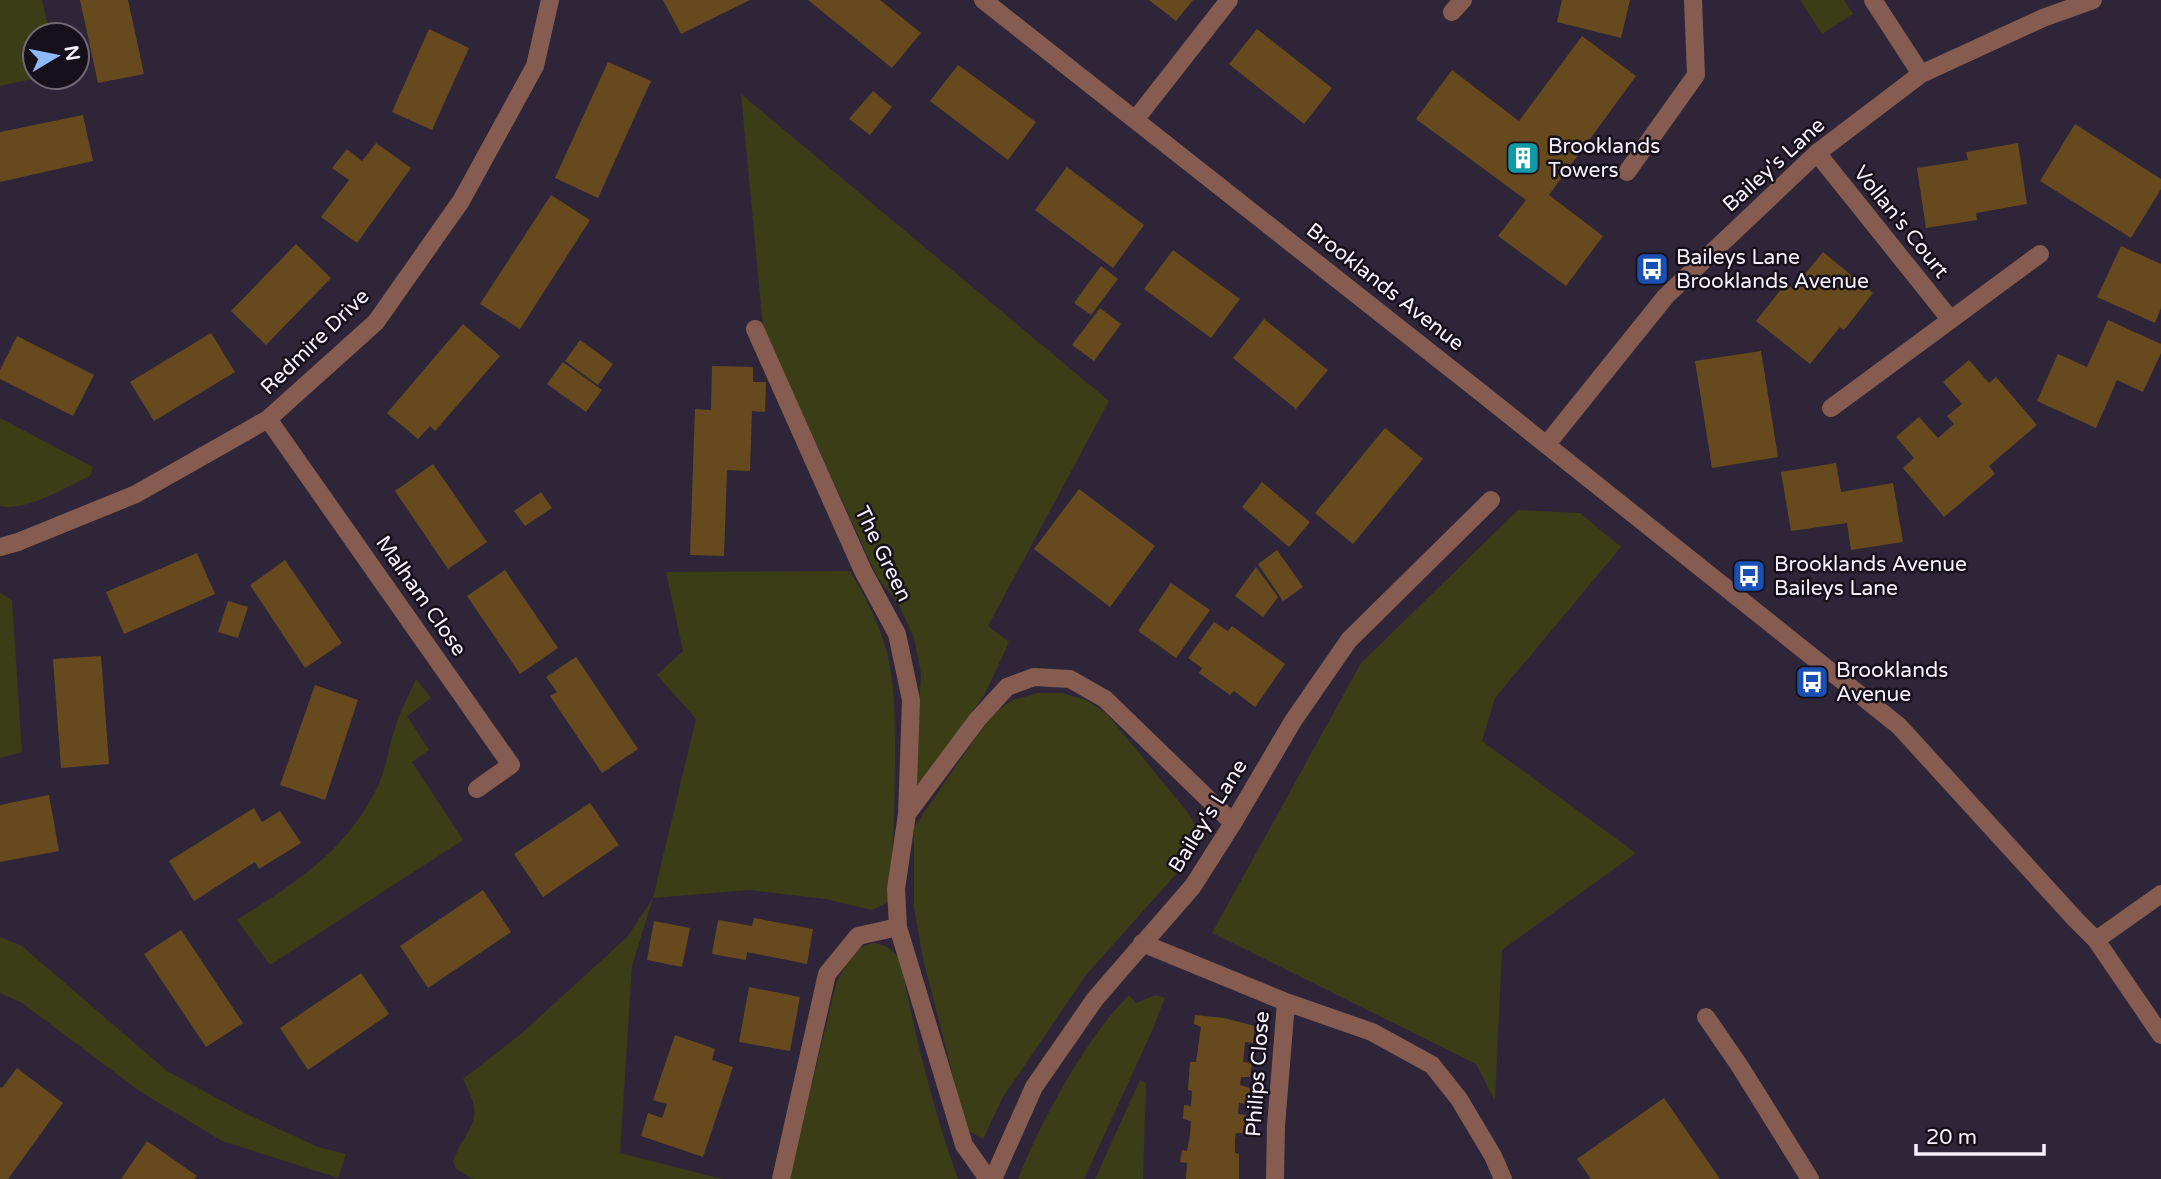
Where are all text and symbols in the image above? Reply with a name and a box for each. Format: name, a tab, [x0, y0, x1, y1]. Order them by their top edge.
north arrow	[21, 21, 91, 91]
text: N	[60, 44, 84, 63]
street label: Bailey's Lane	[1718, 113, 1830, 217]
place label: Brooklands Towers	[1548, 134, 1660, 183]
building icon: Brooklands Towers	[1504, 139, 1542, 177]
street label: Vollan's Court	[1848, 161, 1954, 283]
street label: Brooklands Avenue	[1301, 218, 1469, 356]
place label: Baileys Lane Brooklands Avenue	[1676, 245, 1869, 294]
bus stop icon: Baileys Lane Brooklands Avenue	[1633, 250, 1671, 288]
street label: Redmire Drive	[255, 284, 375, 400]
street label: The Green	[849, 502, 917, 606]
street label: Malham Close	[370, 531, 472, 661]
place label: Brooklands Avenue Baileys Lane	[1774, 552, 1967, 601]
bus stop icon: Brooklands Avenue Baileys Lane	[1730, 557, 1768, 595]
place label: Brooklands Avenue	[1836, 658, 1948, 707]
bus stop icon: Brooklands Avenue	[1793, 663, 1831, 701]
street label: Bailey's Lane	[1163, 755, 1253, 877]
street label: Philips Close	[1241, 1010, 1275, 1138]
scale bar	[1916, 1112, 2044, 1156]
text: 20 m	[1926, 1125, 1977, 1150]

